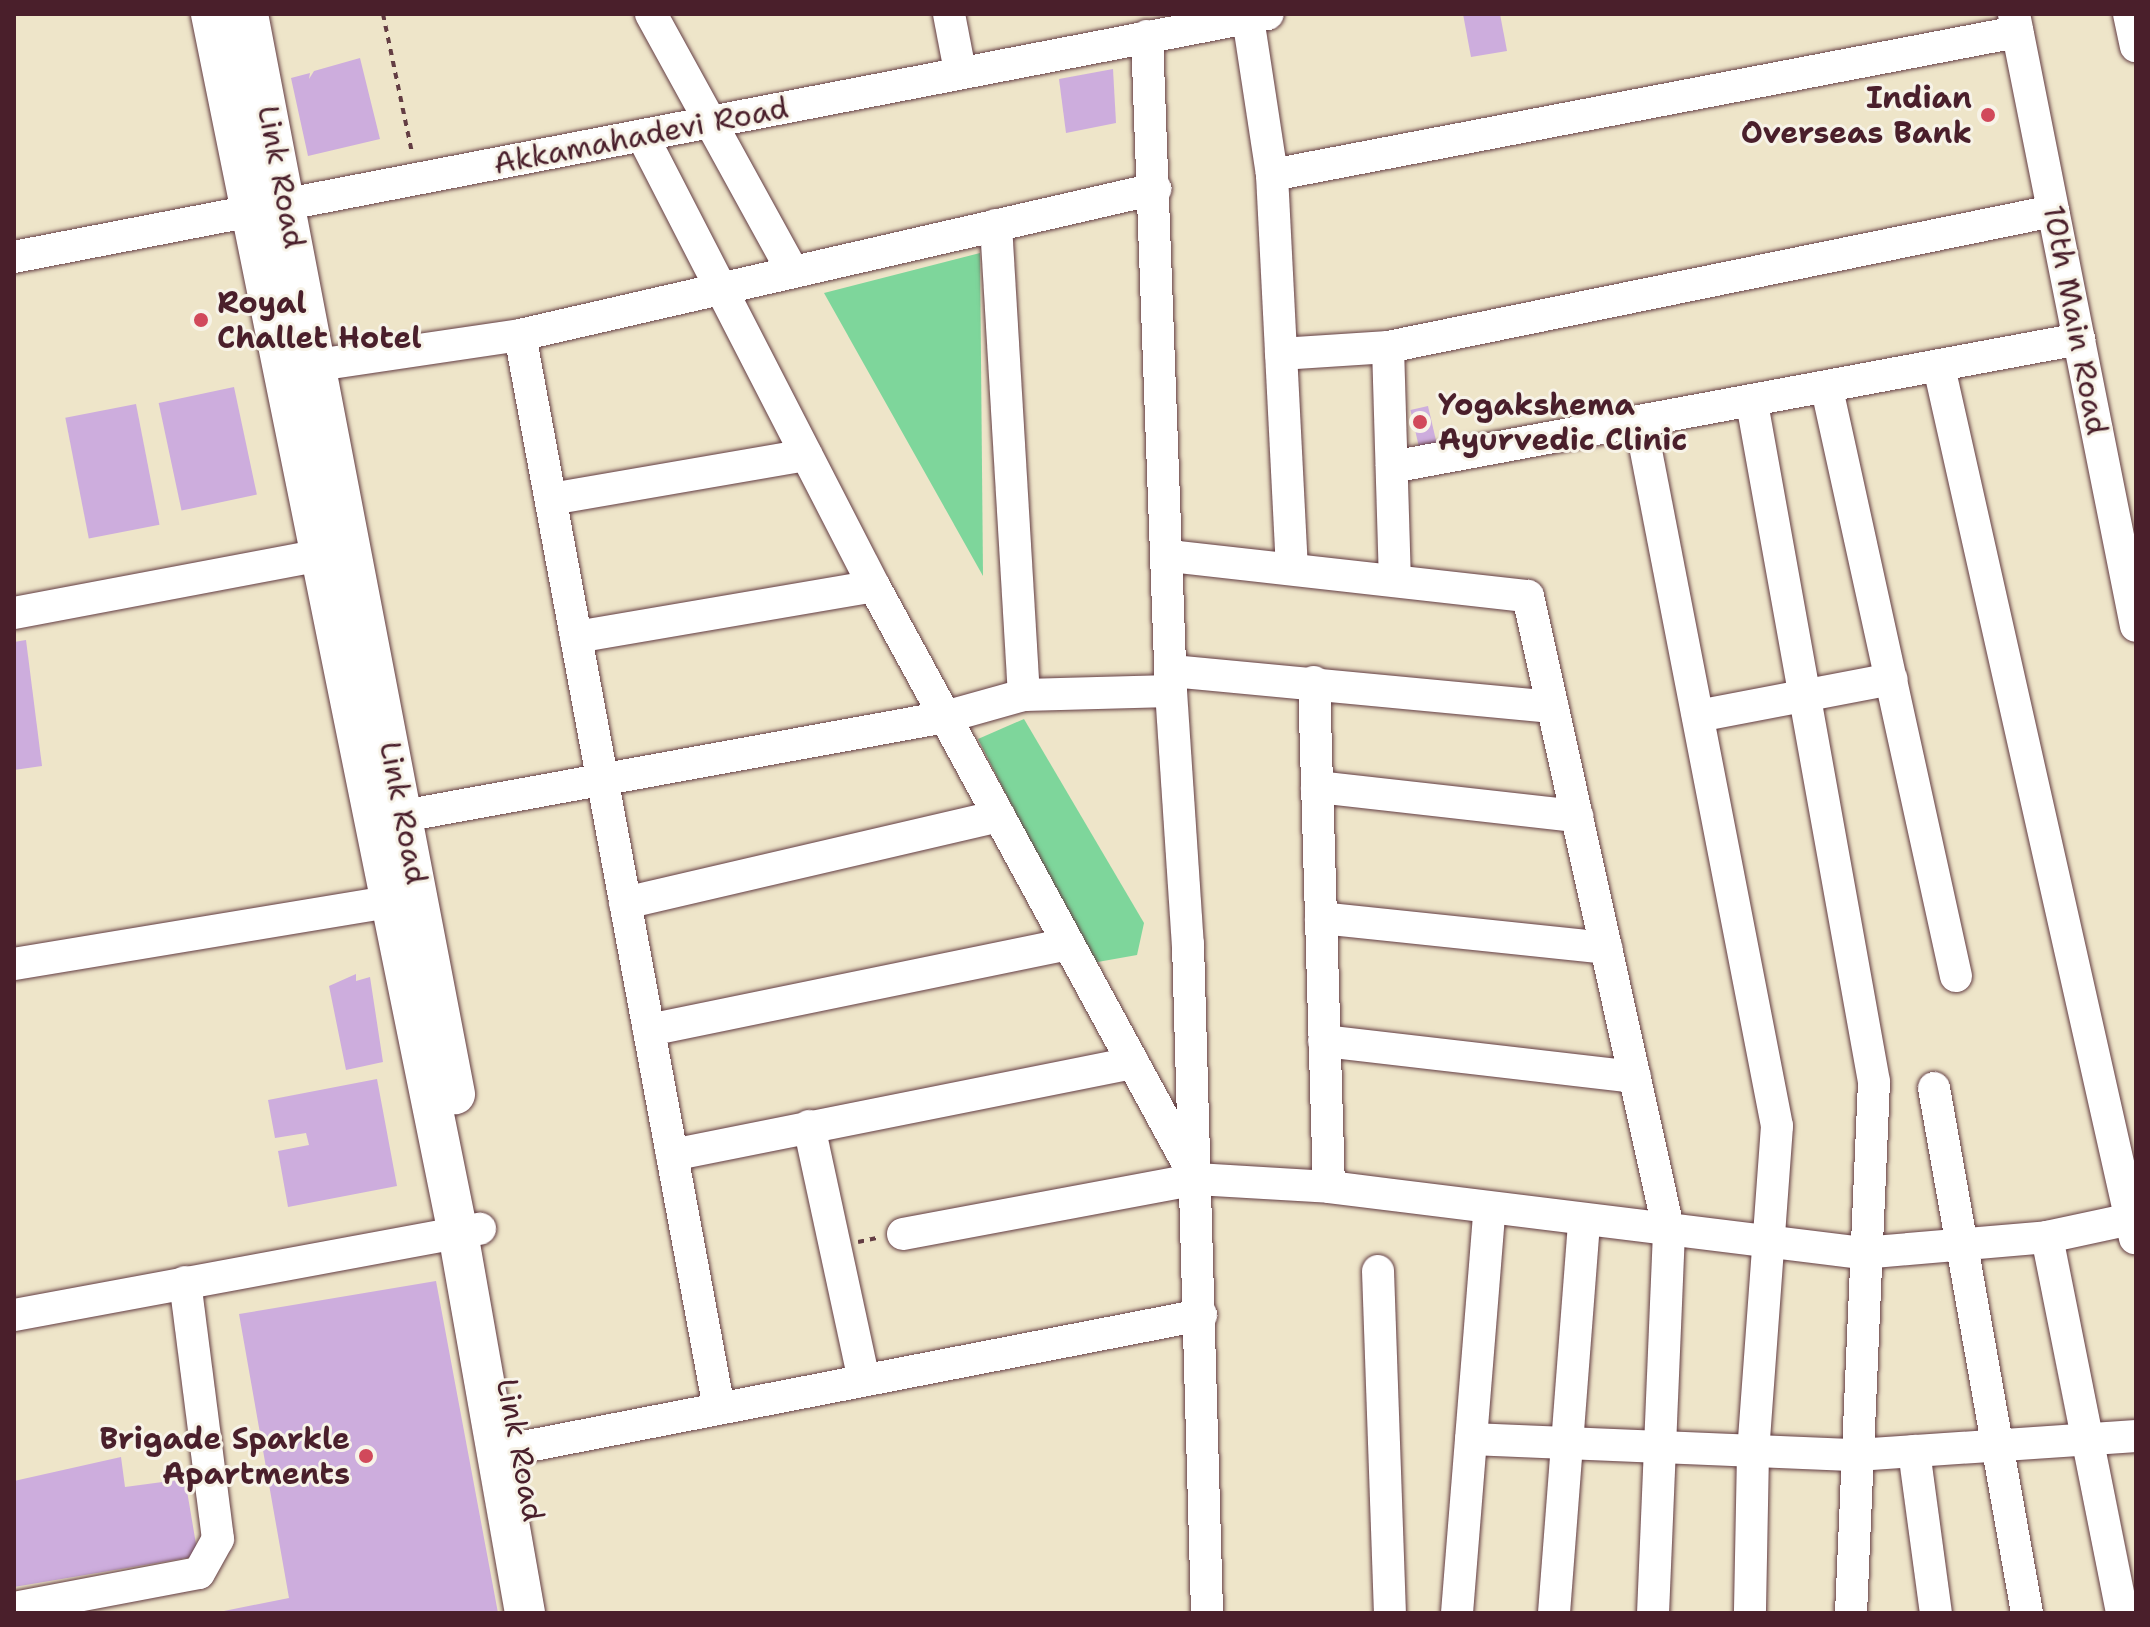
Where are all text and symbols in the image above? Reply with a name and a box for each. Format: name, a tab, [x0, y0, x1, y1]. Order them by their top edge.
place label: Indian Overseas Bank	[1741, 80, 1972, 150]
street label: Akkamahadevi Road	[490, 90, 792, 182]
street label: Link Road	[250, 102, 312, 252]
marker: Indian Overseas Bank	[1979, 106, 1997, 124]
street label: 10th Main Road	[2035, 202, 2115, 438]
place label: Royal Challet Hotel	[217, 285, 422, 356]
marker: Royal Challet Hotel	[192, 311, 210, 329]
place label: Yogakshema Ayurvedic Clinic	[1438, 387, 1687, 458]
marker: Yogakshema Ayurvedic Clinic	[1409, 411, 1431, 433]
street label: Link Road	[372, 738, 434, 888]
street label: Link Road	[489, 1375, 551, 1525]
place label: Brigade Sparkle Apartments	[99, 1421, 350, 1492]
marker: Brigade Sparkle Apartments	[357, 1447, 375, 1465]

